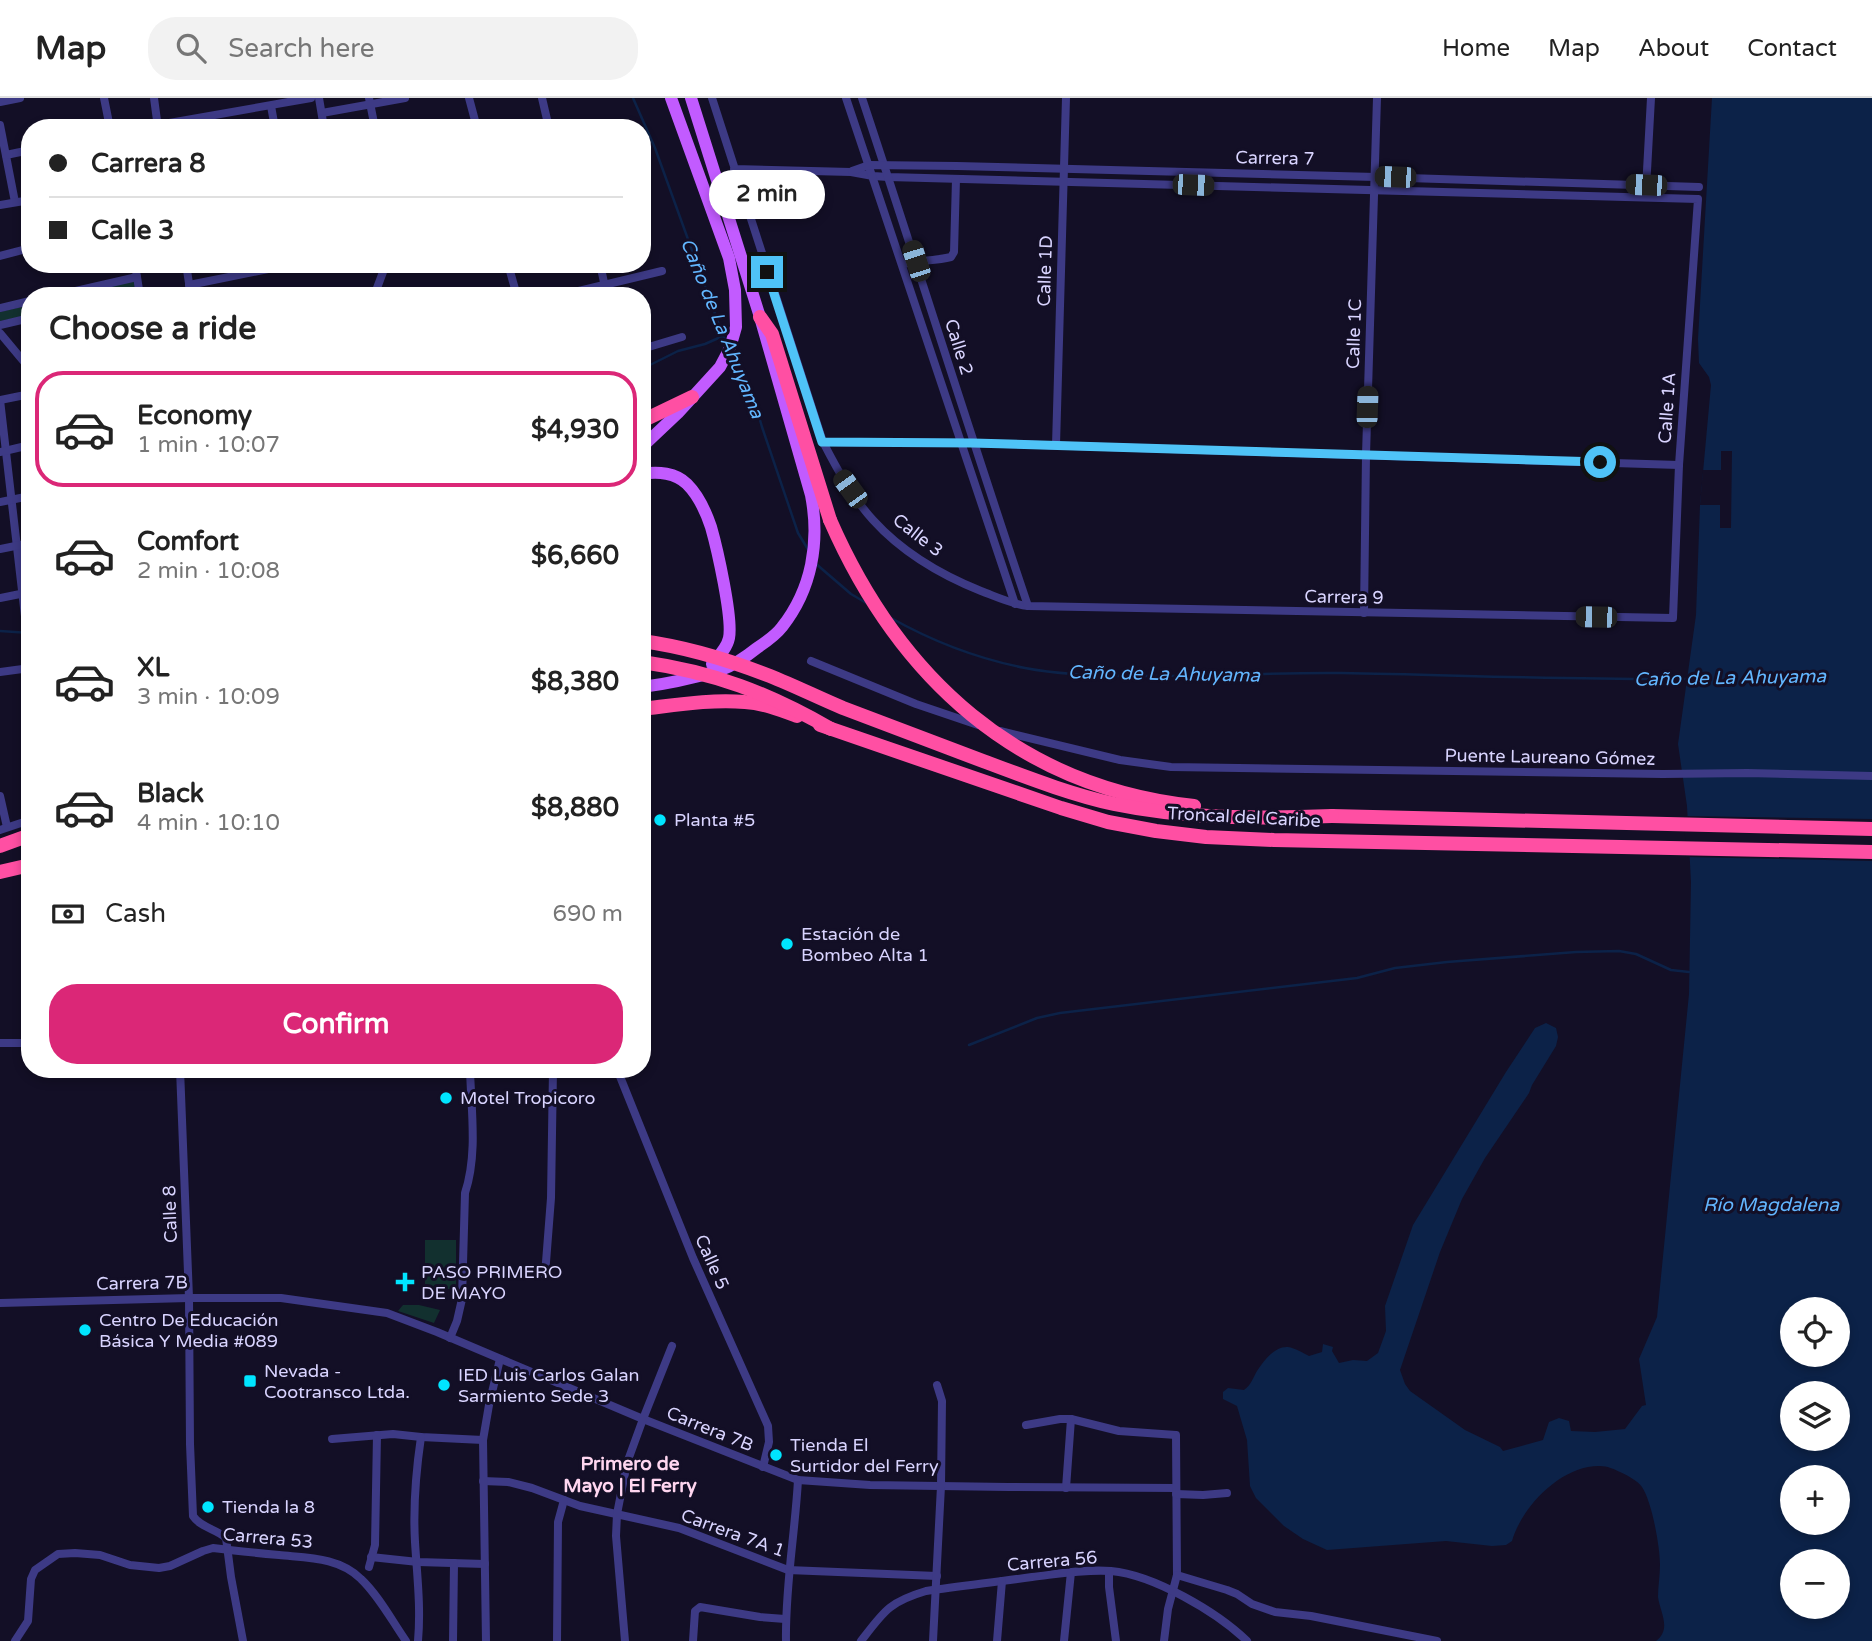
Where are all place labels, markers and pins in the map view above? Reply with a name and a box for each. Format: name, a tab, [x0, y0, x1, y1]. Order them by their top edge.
place label: Planta #5	[674, 809, 755, 831]
marker: Planta #5	[652, 812, 668, 828]
place label: Estación de Bombeo Alta 1	[801, 923, 929, 966]
marker: Estación de Bombeo Alta 1	[779, 936, 795, 952]
place label: Motel Tropicoro	[460, 1087, 595, 1109]
marker: Motel Tropicoro	[438, 1090, 454, 1106]
place label: PASO PRIMERO DE MAYO	[421, 1261, 562, 1304]
marker: PASO PRIMERO DE MAYO	[395, 1272, 415, 1292]
place label: Centro De Educación Básica Y Media #089	[99, 1309, 279, 1352]
marker: Centro De Educación Básica Y Media #089	[77, 1322, 93, 1338]
place label: Nevada - Cootransco Ltda.	[264, 1360, 410, 1403]
place label: IED Luis Carlos Galan Sarmiento Sede 3	[458, 1364, 640, 1407]
marker: Nevada - Cootransco Ltda.	[242, 1373, 258, 1389]
marker: IED Luis Carlos Galan Sarmiento Sede 3	[436, 1377, 452, 1393]
place label: Tienda El Surtidor del Ferry	[790, 1434, 939, 1477]
marker: Tienda El Surtidor del Ferry	[768, 1447, 784, 1463]
place label: Tienda la 8	[222, 1496, 315, 1518]
marker: Tienda la 8	[200, 1499, 216, 1515]

